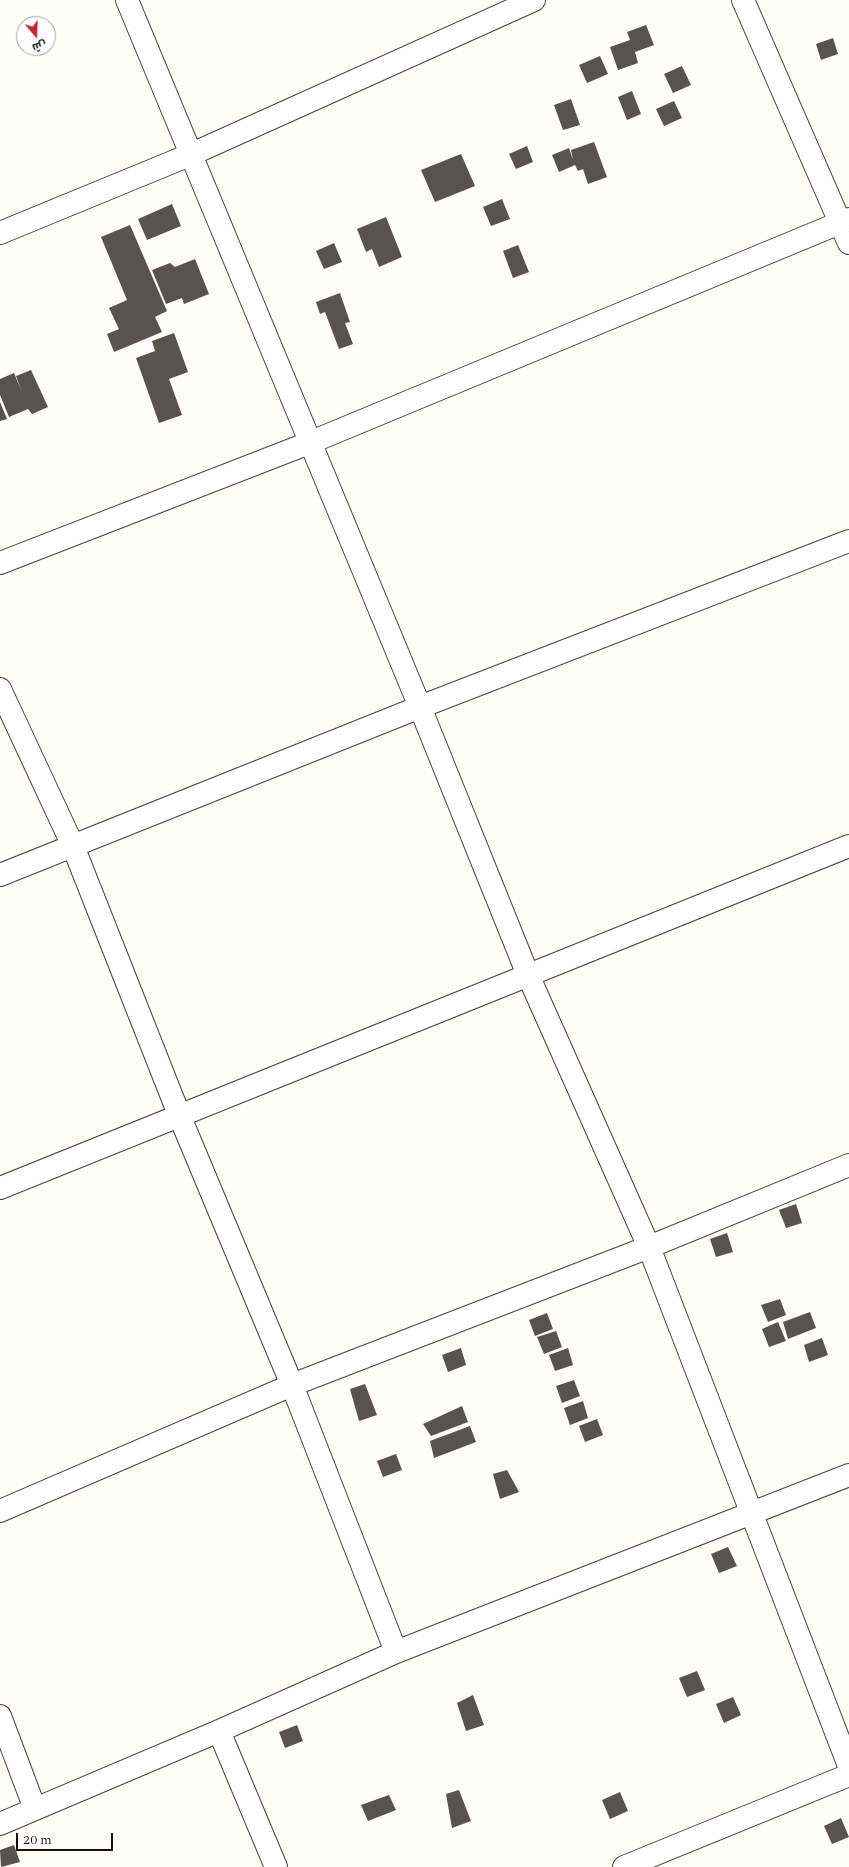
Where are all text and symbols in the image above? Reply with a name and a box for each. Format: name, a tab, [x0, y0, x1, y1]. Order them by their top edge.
north arrow	[16, 16, 56, 56]
text: ش	[31, 37, 49, 55]
scale bar	[18, 1825, 115, 1851]
text: 20 m	[23, 1832, 52, 1847]

